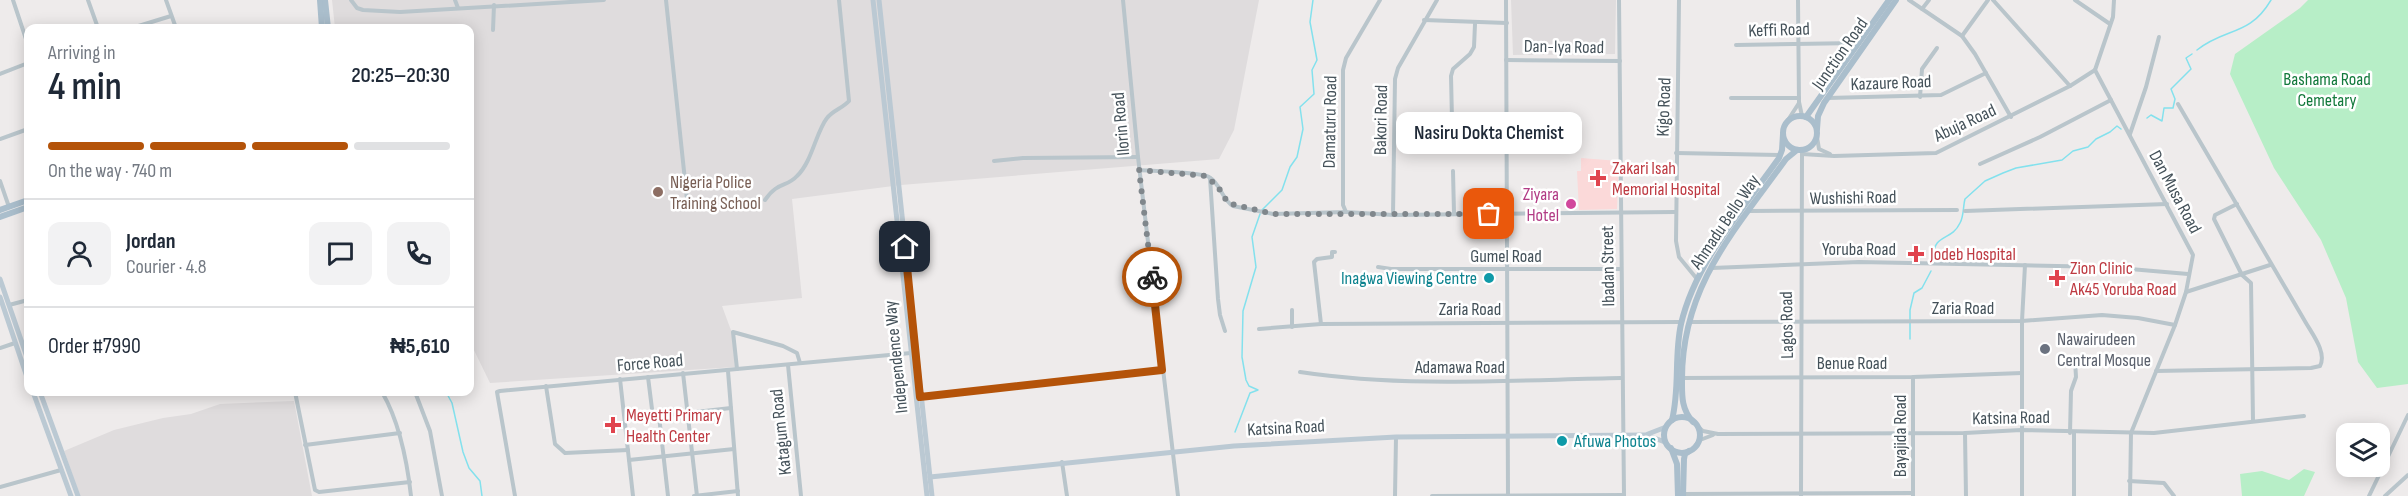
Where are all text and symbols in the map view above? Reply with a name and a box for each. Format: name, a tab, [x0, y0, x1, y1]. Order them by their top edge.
street label: Junction Road	[1807, 14, 1872, 95]
street label: Keffi Road	[1748, 18, 1810, 42]
street label: Dan-Iya Road	[1524, 36, 1604, 58]
text: Arriving in	[48, 41, 116, 65]
text: 20:25–20:30	[351, 62, 450, 89]
text: 4 min	[48, 64, 122, 111]
park label: Bashama Road Cemetary	[2283, 69, 2371, 111]
street label: Kazaure Road	[1850, 71, 1932, 95]
street label: Damaturu Road	[1319, 75, 1341, 169]
street label: Kigo Road	[1652, 77, 1676, 137]
street label: Bakori Road	[1370, 85, 1392, 155]
street label: Ilorin Road	[1108, 91, 1134, 157]
street label: Abuja Road	[1930, 100, 1999, 147]
callout: Nasiru Dokta Chemist	[1396, 112, 1582, 154]
text: Nasiru Dokta Chemist	[1414, 121, 1564, 145]
street label: Dan Musa Road	[2144, 147, 2206, 237]
place label: Zakari Isah Memorial Hospital	[1612, 158, 1720, 200]
text: On the way · 740 m	[48, 159, 172, 183]
marker: Zakari Isah Memorial Hospital	[1589, 169, 1607, 187]
street label: Ahmadu Bello Way	[1685, 171, 1764, 274]
place label: Nigeria Police Training School	[670, 172, 761, 214]
place label: Ziyara Hotel	[1523, 184, 1559, 226]
marker: Nigeria Police Training School	[651, 185, 665, 199]
street label: Wushishi Road	[1809, 187, 1897, 209]
pin	[1463, 188, 1514, 239]
icon: bag	[1472, 197, 1505, 230]
marker: Ziyara Hotel	[1564, 197, 1578, 211]
pin	[879, 221, 930, 272]
button: person	[48, 222, 111, 285]
button: chat	[309, 222, 372, 285]
button: phone	[387, 222, 450, 285]
street label: Ibadan Street	[1597, 225, 1619, 307]
text: Jordan	[126, 228, 175, 255]
icon: home	[888, 230, 921, 263]
street label: Yoruba Road	[1822, 239, 1896, 260]
place label: Jodeb Hospital	[1929, 244, 2016, 265]
marker: Jodeb Hospital	[1907, 245, 1925, 263]
street label: Gumel Road	[1470, 246, 1542, 267]
courier	[1122, 247, 1182, 307]
text: Courier · 4.8	[126, 255, 207, 279]
place label: Zion Clinic Ak45 Yoruba Road	[2069, 258, 2176, 300]
icon: bike	[1136, 261, 1169, 294]
place label: Inagwa Viewing Centre	[1341, 268, 1477, 289]
marker: Zion Clinic Ak45 Yoruba Road	[2048, 269, 2066, 287]
marker: Inagwa Viewing Centre	[1482, 271, 1496, 285]
street label: Lagos Road	[1776, 291, 1798, 359]
street label: Zaria Road	[1932, 298, 1994, 319]
street label: Zaria Road	[1439, 299, 1501, 320]
street label: Independence Way	[880, 300, 912, 414]
place label: Nawairudeen Central Mosque	[2057, 329, 2151, 371]
text: Order #7990	[48, 333, 141, 360]
text: ₦5,610	[390, 333, 450, 360]
marker: Nawairudeen Central Mosque	[2038, 342, 2052, 356]
street label: Force Road	[616, 350, 684, 376]
street label: Benue Road	[1817, 353, 1887, 374]
street label: Adamawa Road	[1414, 357, 1505, 378]
street label: Katagum Road	[766, 388, 796, 476]
street label: Bayajida Road	[1890, 395, 1911, 477]
place label: Meyetti Primary Health Center	[626, 405, 722, 447]
street label: Katsina Road	[1972, 407, 2050, 429]
street label: Katsina Road	[1247, 415, 1325, 441]
marker: Meyetti Primary Health Center	[604, 416, 622, 434]
map controls	[2336, 423, 2390, 477]
button: layers	[2336, 423, 2390, 477]
place label: Afuwa Photos	[1573, 431, 1656, 452]
marker: Afuwa Photos	[1555, 434, 1569, 448]

